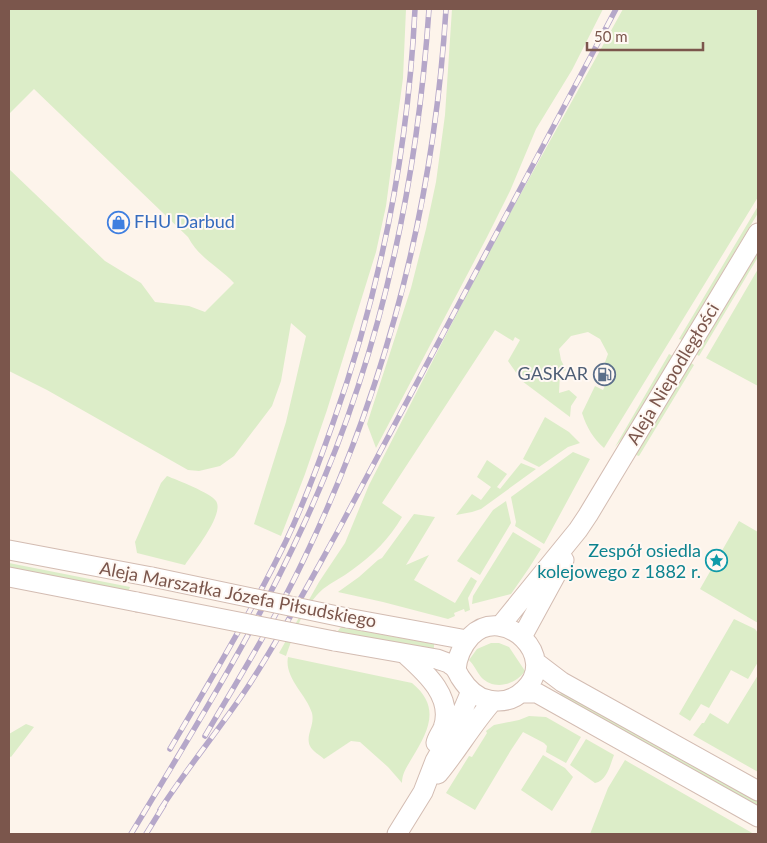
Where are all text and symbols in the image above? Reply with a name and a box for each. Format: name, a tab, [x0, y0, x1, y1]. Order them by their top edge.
scale bar	[587, 20, 703, 52]
text: 50 m	[594, 27, 628, 45]
shop icon: FHU Darbud	[106, 210, 130, 234]
place label: FHU Darbud	[134, 210, 235, 232]
street label: Aleja Niepodległości	[621, 299, 723, 448]
place label: GASKAR	[518, 362, 589, 384]
fuel station icon: GASKAR	[592, 362, 616, 386]
place label: Zespół osiedla kolejowego z 1882 r.	[537, 539, 701, 582]
place icon: Zespół osiedla kolejowego z 1882 r.	[705, 549, 729, 573]
street label: Aleja Marszałka Józefa Piłsudskiego	[98, 556, 378, 632]

